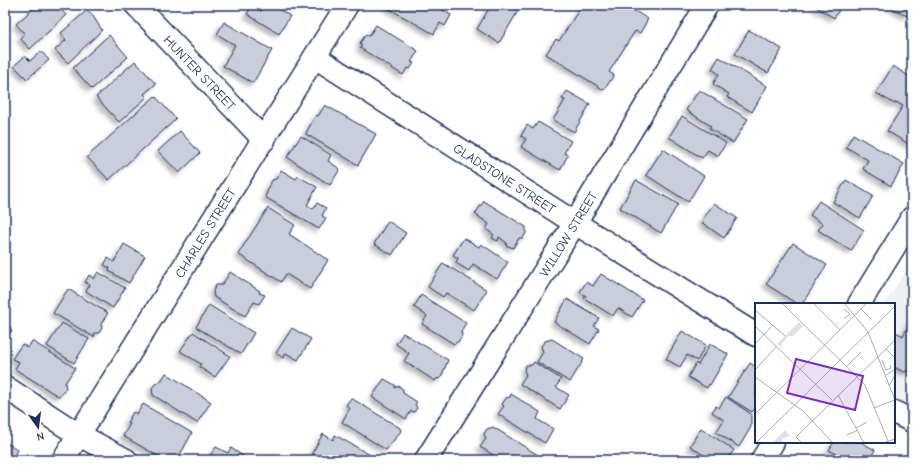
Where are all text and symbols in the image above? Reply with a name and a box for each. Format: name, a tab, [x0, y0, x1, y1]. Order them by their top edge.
street label: HUNTER STREET	[161, 32, 239, 113]
street label: GLADSTONE STREET	[451, 140, 559, 216]
street label: CHARLES STREET	[171, 185, 239, 280]
street label: WILLOW STREET	[536, 189, 600, 279]
inset map	[755, 303, 895, 443]
north arrow	[18, 407, 58, 447]
text: N	[35, 429, 45, 443]

